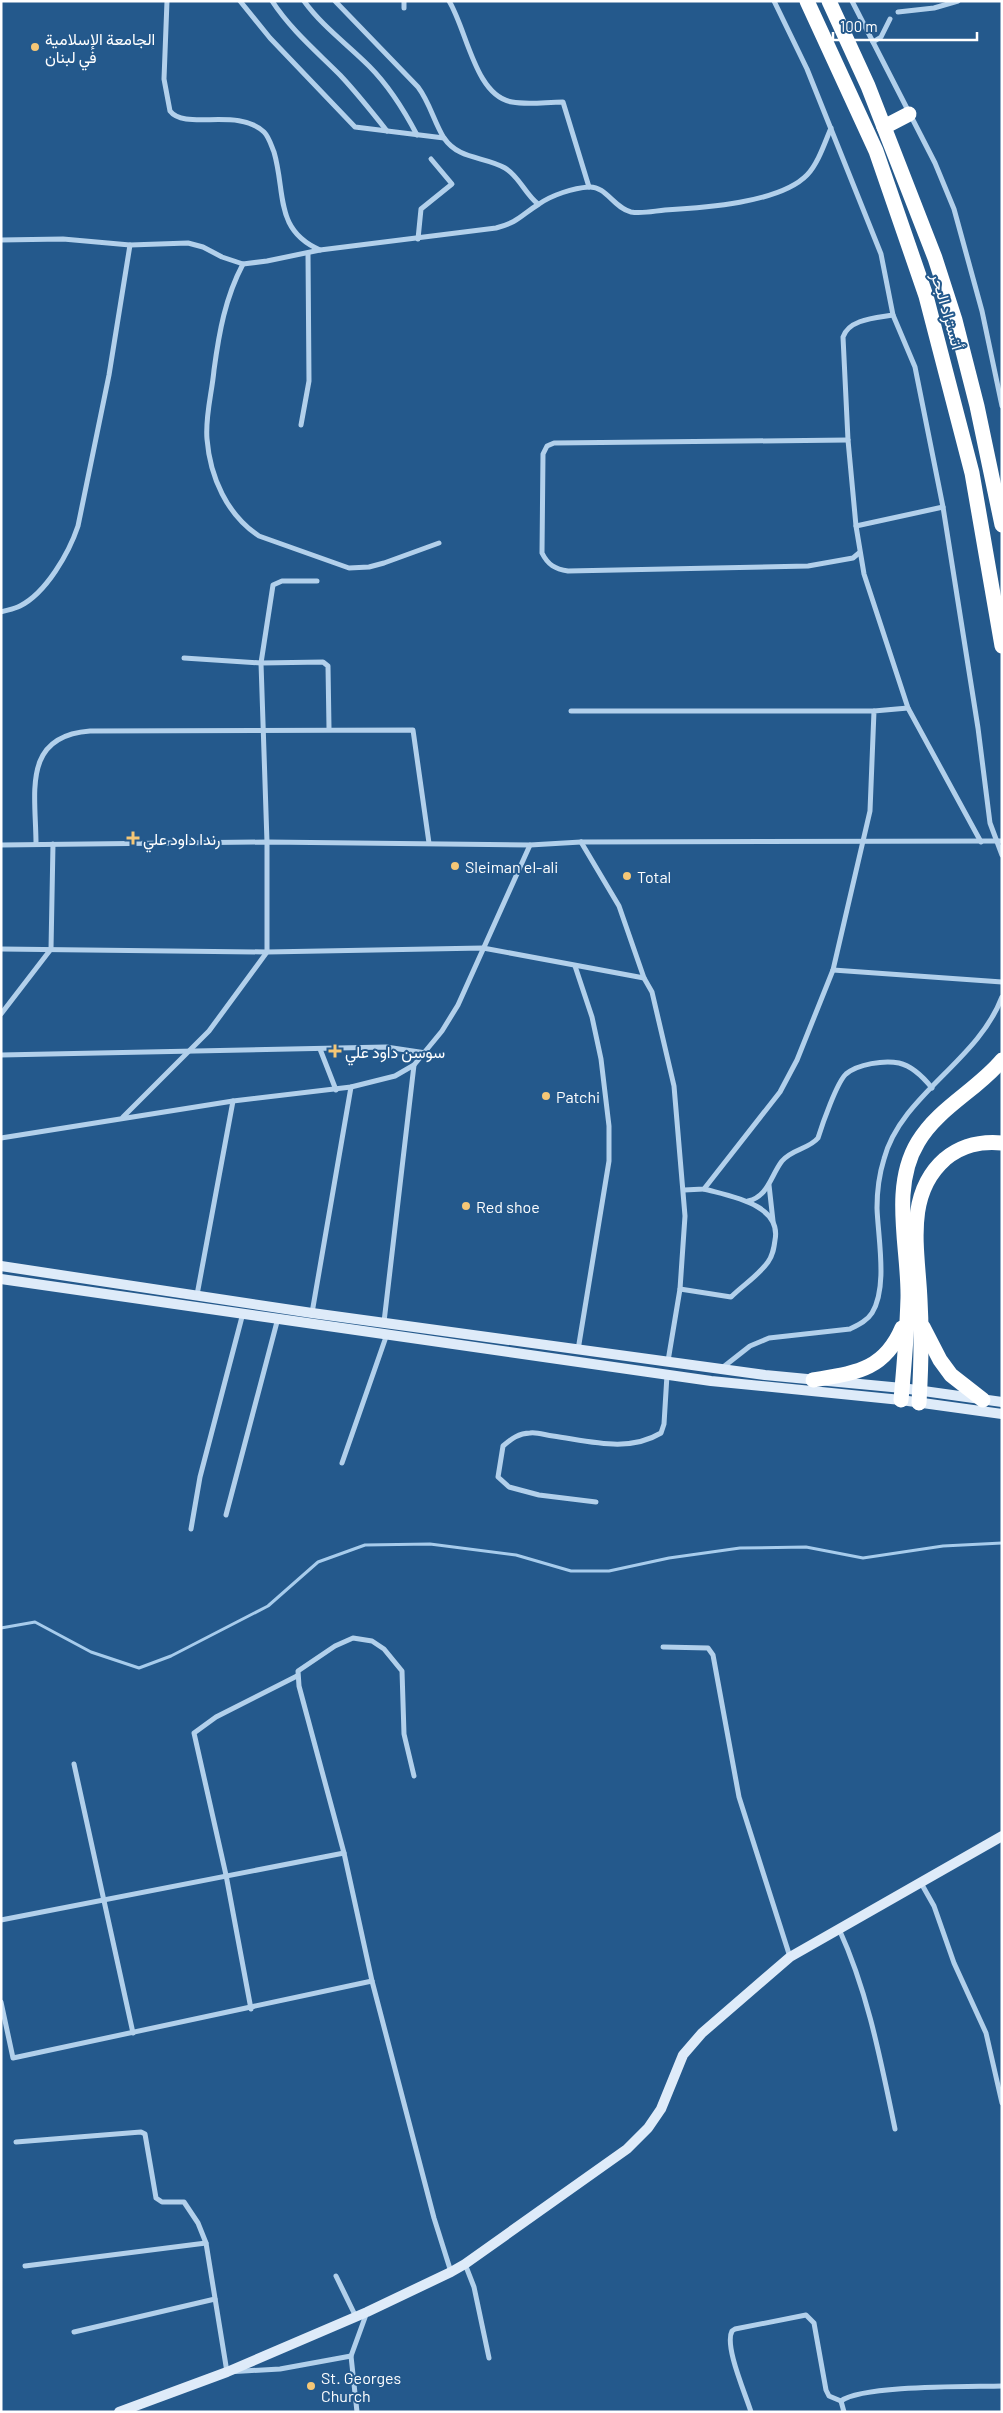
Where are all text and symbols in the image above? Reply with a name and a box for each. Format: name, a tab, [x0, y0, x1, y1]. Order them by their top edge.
scale bar	[833, 10, 977, 42]
text: 100 m	[840, 17, 878, 35]
place label: الجامعة الإسلامية في لبنان	[45, 29, 155, 71]
marker: الجامعة الإسلامية في لبنان	[29, 41, 41, 53]
street label: أتستراد البحر	[926, 270, 968, 352]
place label: رندا داود علي	[143, 829, 221, 853]
marker: رندا داود علي	[127, 832, 139, 844]
place label: Sleiman el-ali	[465, 857, 558, 876]
marker: Sleiman el-ali	[449, 860, 461, 872]
place label: Total	[637, 867, 671, 886]
marker: Total	[621, 870, 633, 882]
place label: سوسن داود علي	[345, 1042, 445, 1066]
marker: سوسن داود علي	[329, 1045, 341, 1057]
place label: Patchi	[556, 1087, 600, 1106]
marker: Patchi	[540, 1090, 552, 1102]
place label: Red shoe	[476, 1197, 540, 1216]
marker: Red shoe	[460, 1200, 472, 1212]
place label: St. Georges Church	[321, 2368, 401, 2405]
marker: St. Georges Church	[305, 2380, 317, 2392]

